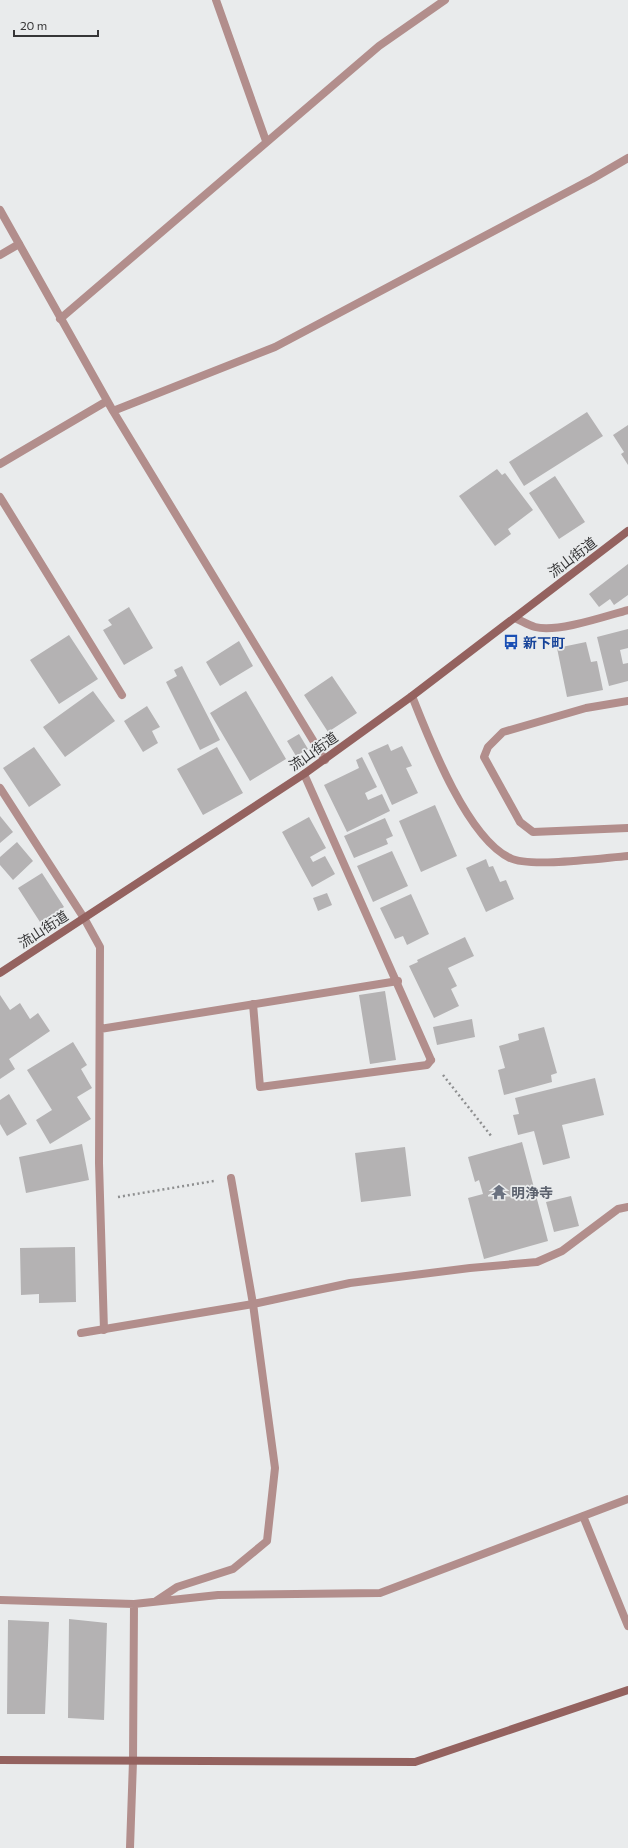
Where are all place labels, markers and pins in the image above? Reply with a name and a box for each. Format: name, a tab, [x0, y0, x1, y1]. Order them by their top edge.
bus stop icon: 新下町	[502, 633, 520, 651]
place label: 新下町	[523, 634, 565, 651]
temple icon: 明浄寺	[490, 1183, 508, 1201]
place label: 明浄寺	[511, 1184, 553, 1201]

